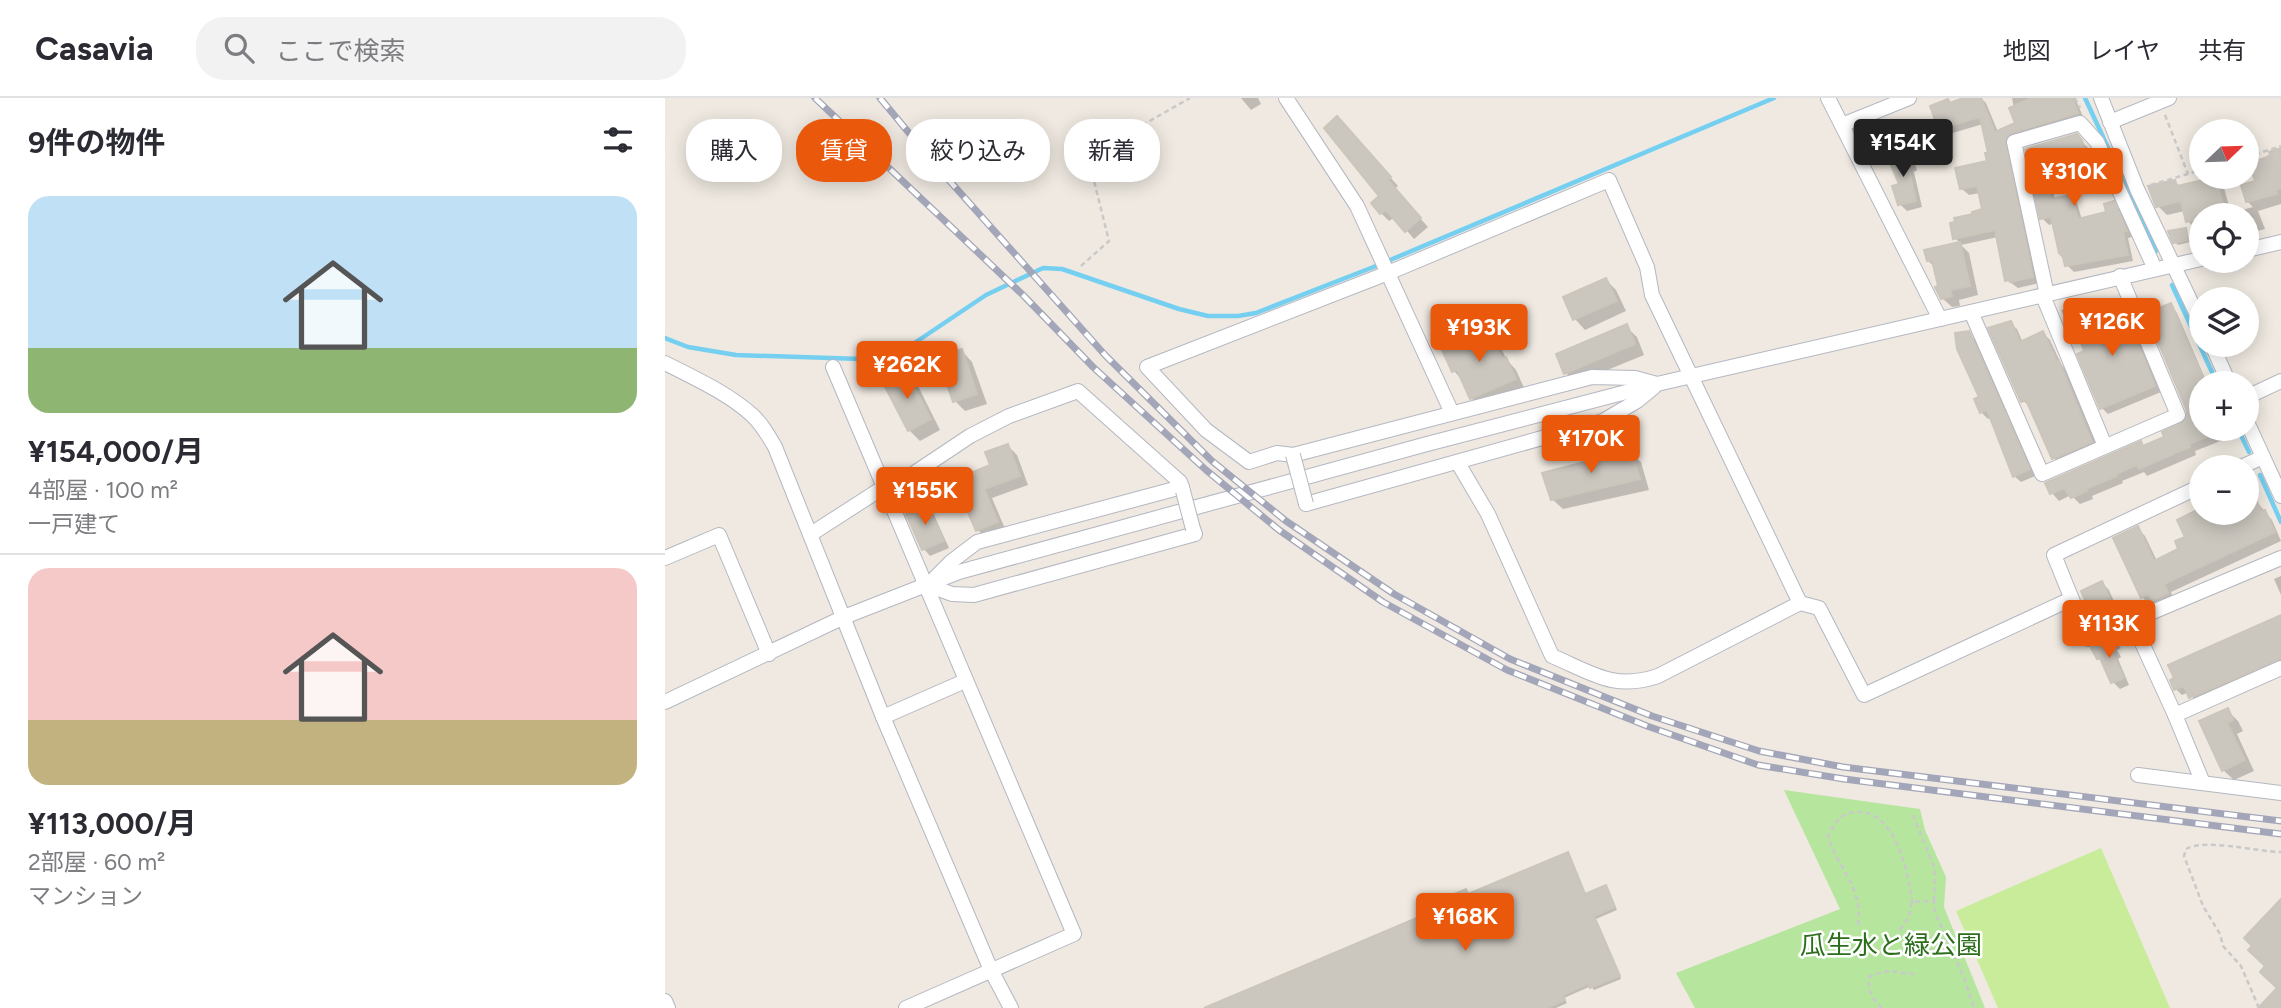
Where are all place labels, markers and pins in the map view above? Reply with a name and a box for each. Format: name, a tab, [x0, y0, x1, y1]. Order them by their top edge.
pin: ¥154K	[1854, 120, 1952, 179]
pin: ¥310K	[2025, 148, 2123, 208]
pin: ¥126K	[2063, 299, 2161, 358]
pin: ¥193K	[1430, 304, 1528, 364]
pin: ¥262K	[858, 342, 956, 401]
pin: ¥170K	[1542, 416, 1640, 475]
pin: ¥155K	[876, 468, 974, 527]
pin: ¥113K	[2060, 601, 2158, 660]
pin: ¥168K	[1416, 894, 1514, 953]

